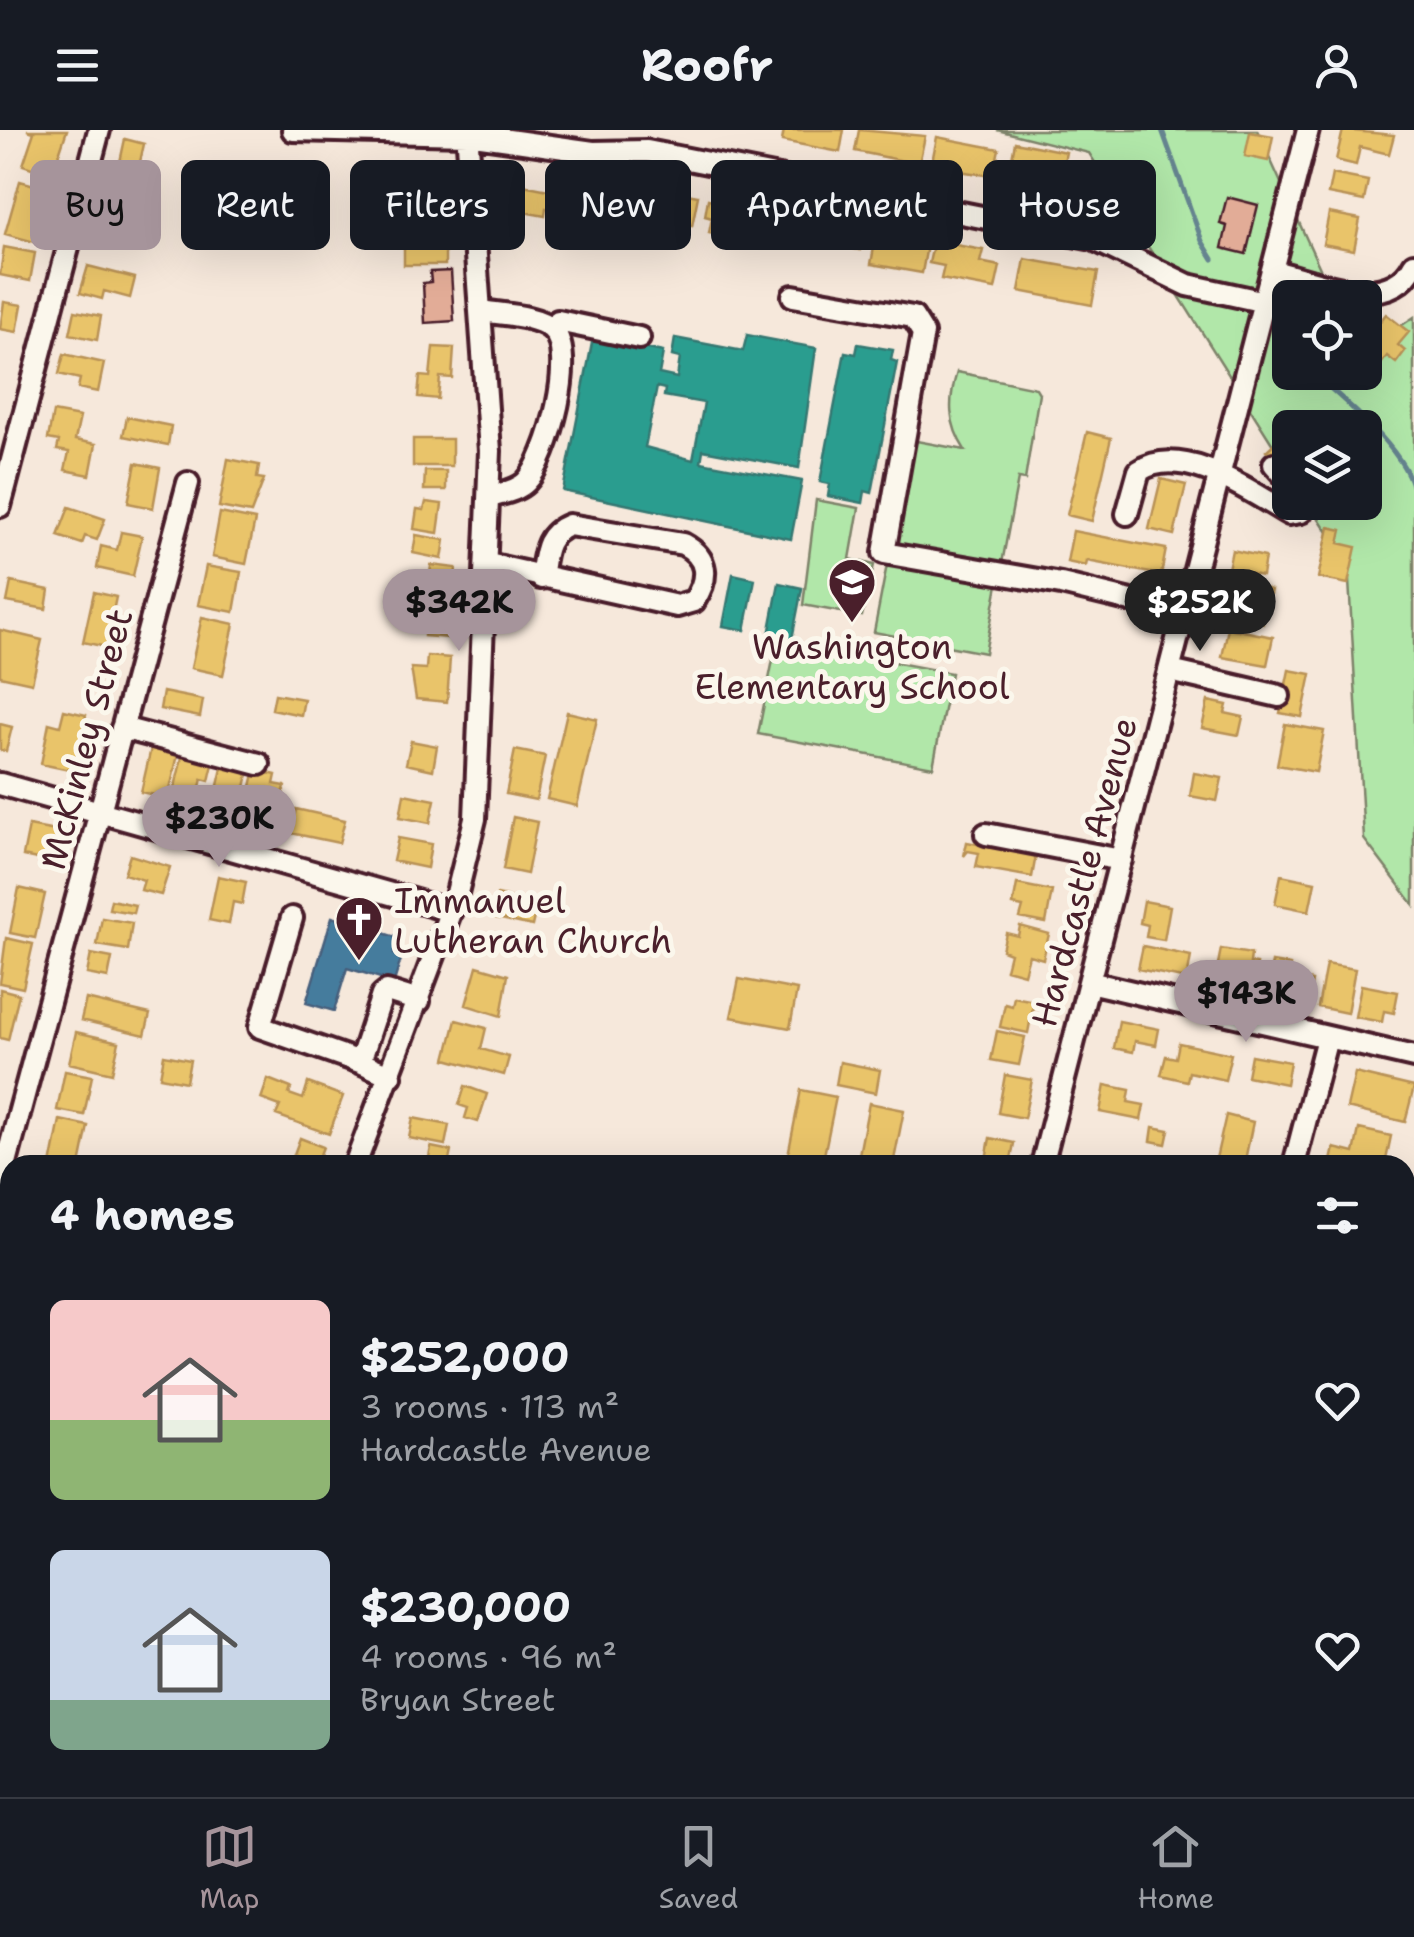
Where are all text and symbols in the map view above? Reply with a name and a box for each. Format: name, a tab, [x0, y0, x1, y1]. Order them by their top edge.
text: Roofr	[641, 35, 773, 95]
icon: menu	[50, 38, 105, 93]
icon: person	[1309, 38, 1364, 93]
chip: Buy	[30, 160, 161, 250]
chip: Rent	[181, 160, 330, 250]
chip: Filters	[350, 160, 525, 250]
chip: New	[545, 160, 691, 250]
chip: Apartment	[711, 160, 963, 250]
chip: House	[983, 160, 1156, 250]
map controls	[1272, 280, 1382, 520]
button: locate	[1272, 280, 1382, 390]
button: layers	[1272, 410, 1382, 520]
school or university icon: Washington Elementary School	[826, 556, 878, 624]
pin: $342K	[389, 569, 529, 654]
pin: $252K	[1130, 569, 1270, 654]
text: $342K	[405, 580, 513, 623]
text: $252K	[1147, 580, 1253, 623]
street label: McKinley Street	[29, 603, 143, 875]
place label: Washington Elementary School	[694, 623, 1010, 710]
street label: Hardcastle Avenue	[1020, 712, 1148, 1032]
pin: $230K	[149, 785, 289, 870]
text: $230K	[164, 796, 274, 839]
place label: Immanuel Lutheran Church	[394, 877, 672, 964]
church icon: Immanuel Lutheran Church	[333, 894, 385, 962]
pin: $143K	[1176, 960, 1316, 1045]
text: $143K	[1196, 971, 1296, 1014]
text: 4 homes	[50, 1187, 235, 1243]
icon: filters	[1310, 1188, 1365, 1243]
text: $252,000	[360, 1329, 570, 1385]
icon: home	[130, 1340, 250, 1460]
icon: heart	[1310, 1373, 1365, 1428]
text: 3 rooms · 113 m²	[360, 1385, 619, 1428]
text: Hardcastle Avenue	[360, 1428, 652, 1471]
text: $230,000	[360, 1579, 571, 1635]
icon: home	[130, 1590, 250, 1710]
icon: heart	[1310, 1623, 1365, 1678]
text: 4 rooms · 96 m²	[360, 1635, 617, 1678]
text: Bryan Street	[360, 1678, 556, 1721]
tab: Map	[200, 1819, 260, 1917]
tab: Saved	[659, 1819, 738, 1917]
tab: Home	[1137, 1819, 1214, 1917]

